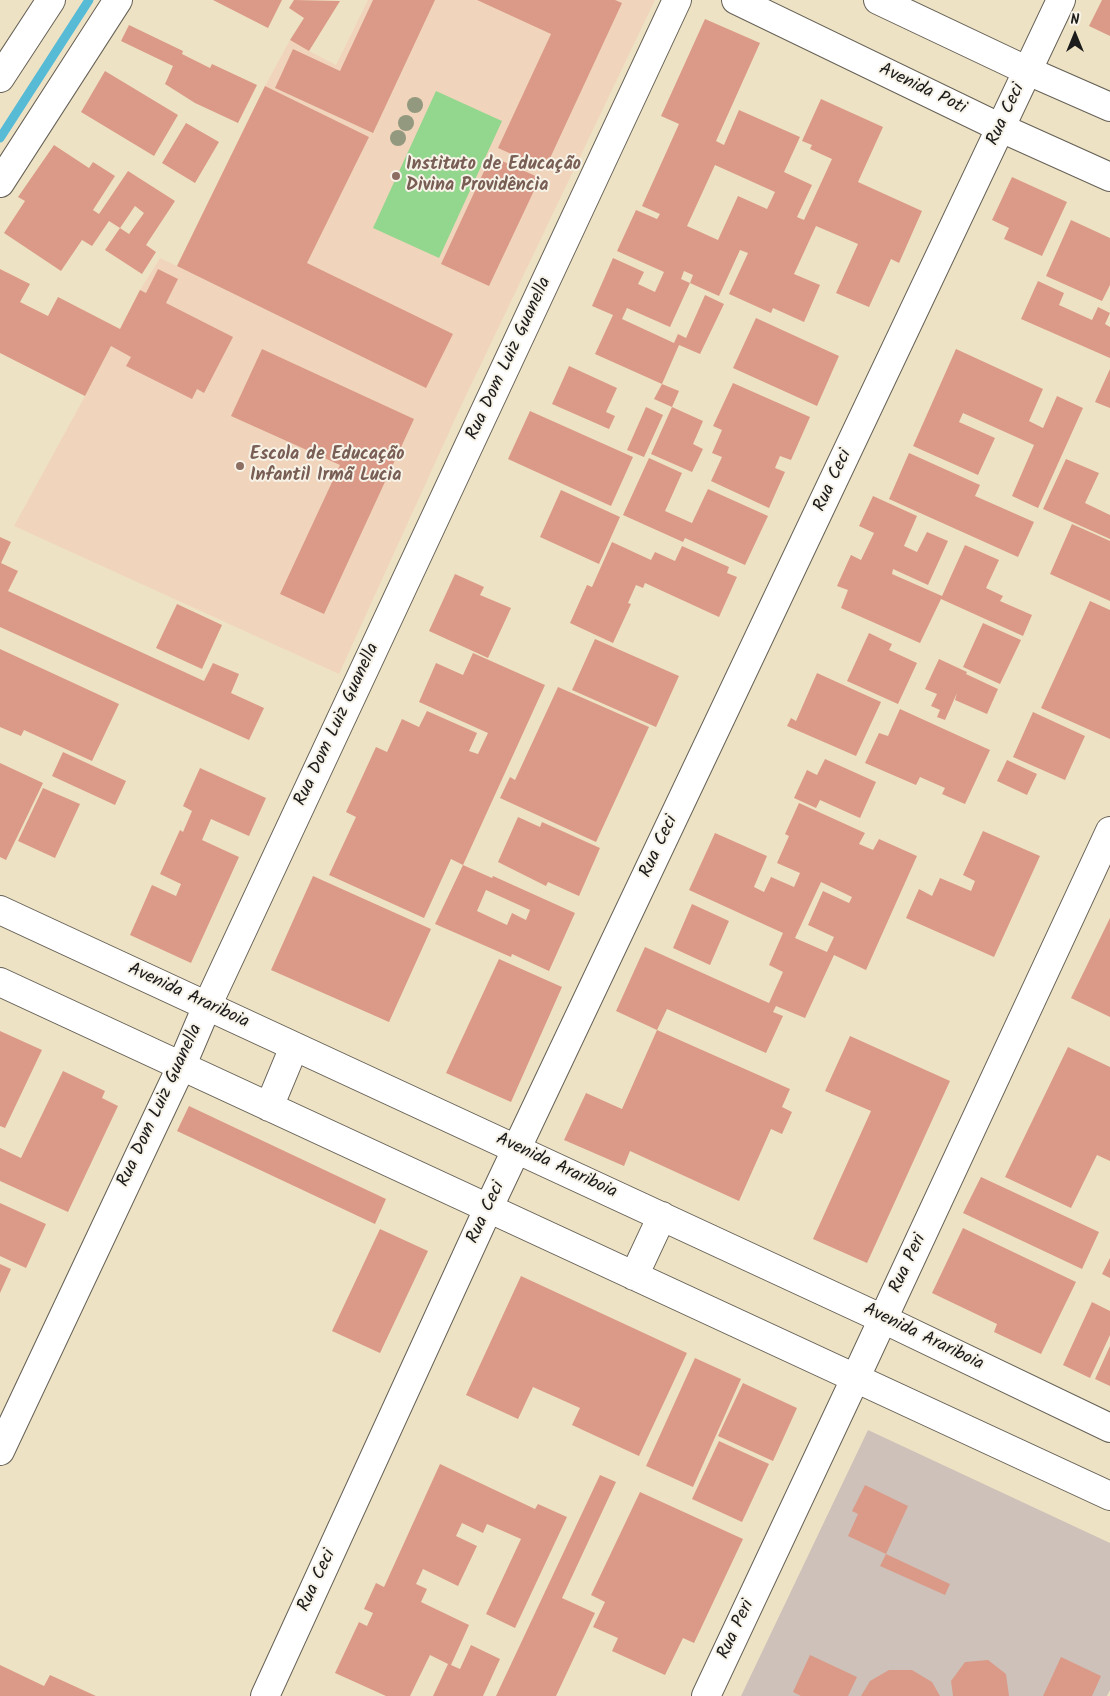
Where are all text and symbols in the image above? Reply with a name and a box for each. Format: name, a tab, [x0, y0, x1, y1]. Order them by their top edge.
text: N	[1071, 9, 1079, 31]
north arrow	[1050, 10, 1100, 60]
street label: Avenida Poti	[875, 60, 969, 120]
street label: Rua Ceci	[983, 81, 1031, 149]
place label: Instituto de Educação Divina Providência	[406, 155, 581, 198]
marker: Instituto de Educação Divina Providência	[390, 170, 402, 182]
street label: Rua Dom Luiz Guanella	[463, 274, 557, 444]
place label: Escola de Educação Infantil Irmã Lucia	[250, 445, 404, 488]
street label: Rua Ceci	[810, 447, 858, 515]
marker: Escola de Educação Infantil Irmã Lucia	[234, 460, 246, 472]
street label: Rua Dom Luiz Guanella	[291, 640, 385, 810]
street label: Rua Ceci	[636, 813, 684, 881]
street label: Avenida Arariboia	[124, 960, 252, 1034]
street label: Rua Dom Luiz Guanella	[114, 1021, 208, 1191]
street label: Avenida Arariboia	[492, 1130, 620, 1204]
street label: Rua Ceci	[463, 1179, 511, 1247]
street label: Rua Peri	[886, 1231, 932, 1297]
street label: Avenida Arariboia	[859, 1300, 987, 1376]
street label: Rua Ceci	[294, 1547, 342, 1615]
street label: Rua Peri	[714, 1597, 760, 1663]

